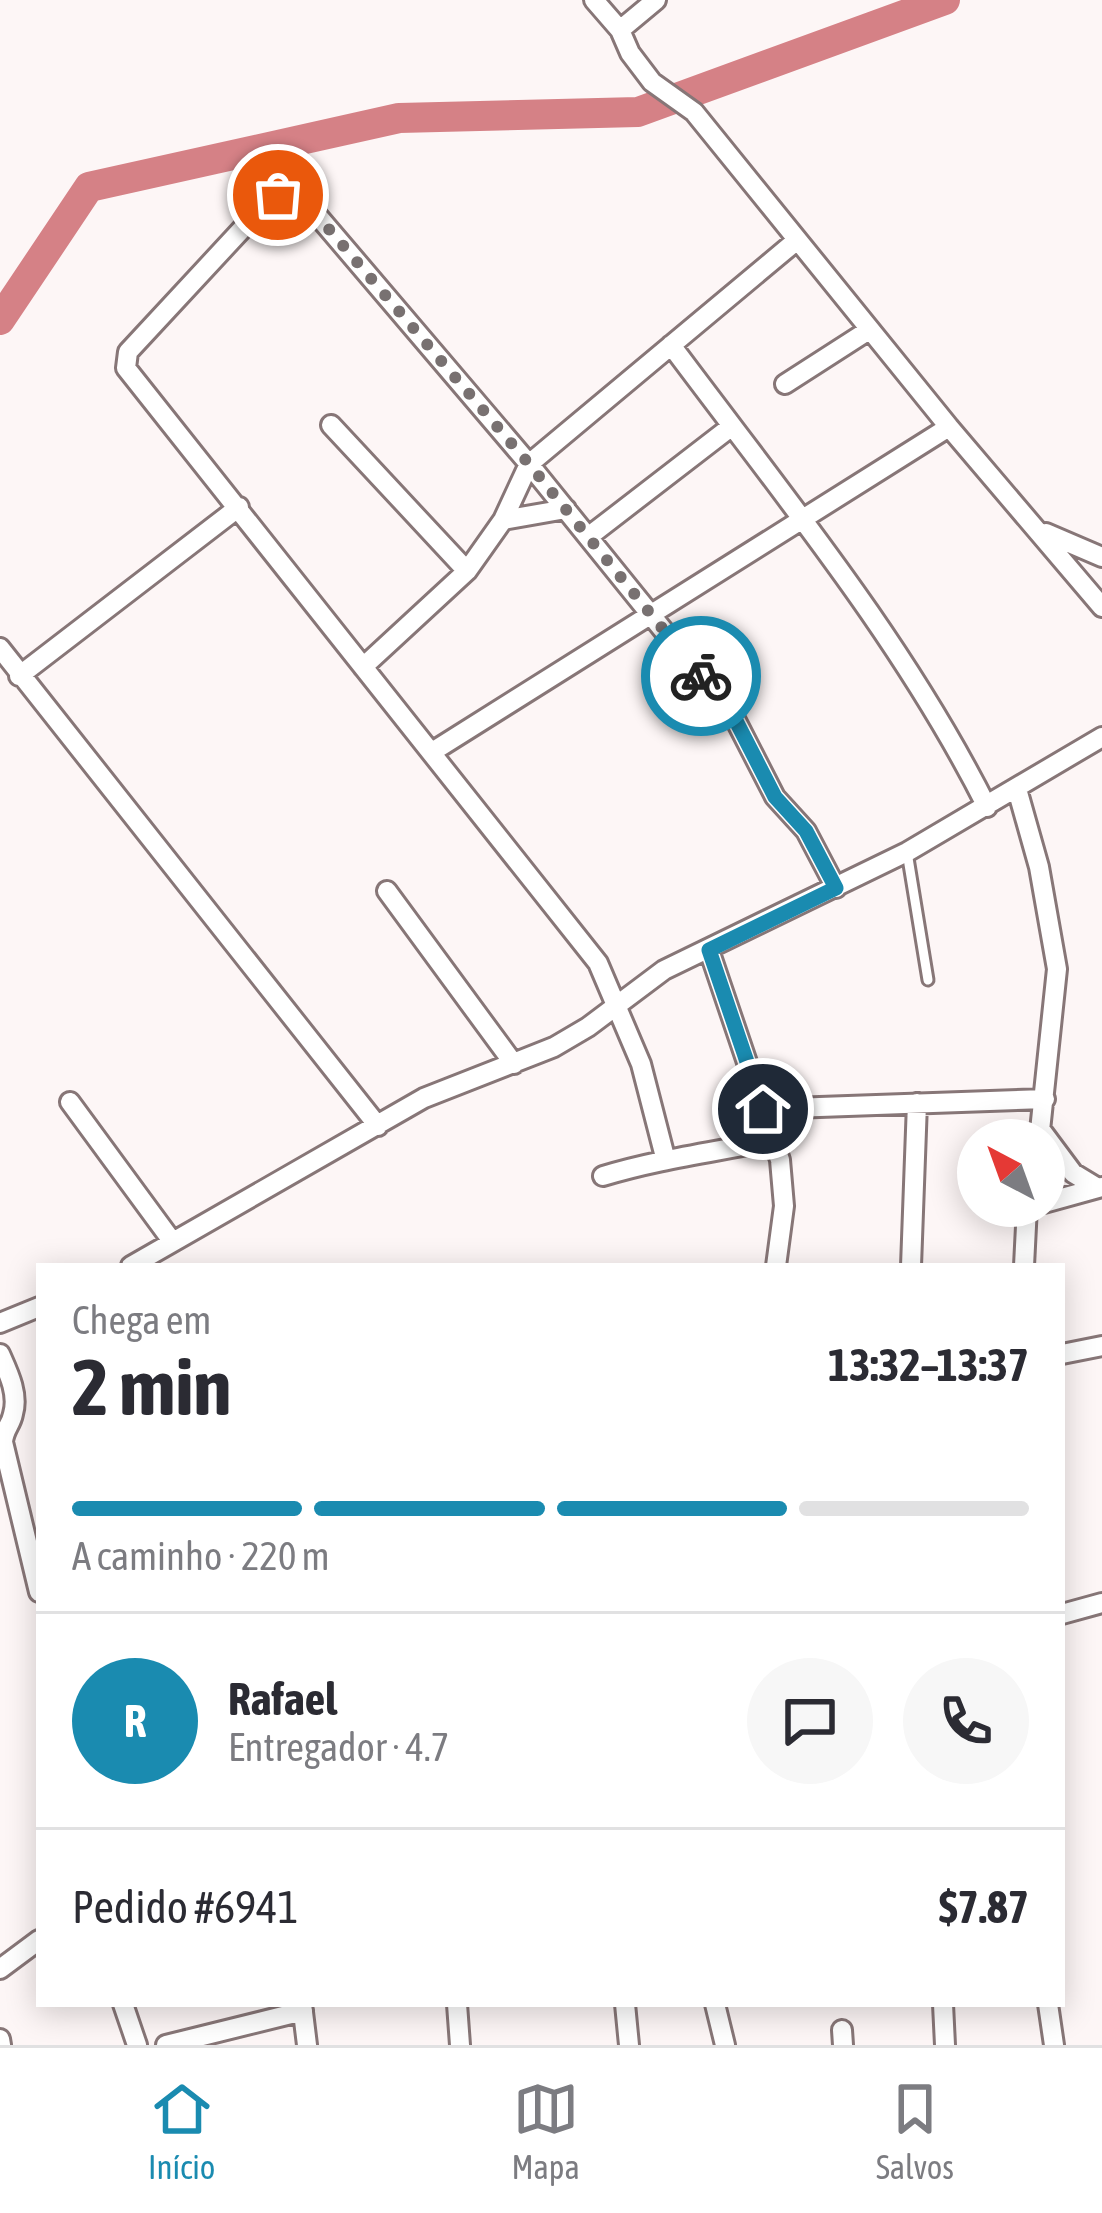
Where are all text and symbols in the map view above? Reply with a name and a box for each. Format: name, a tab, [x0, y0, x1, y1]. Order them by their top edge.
pin	[227, 144, 329, 246]
icon: bag	[245, 162, 311, 228]
courier	[641, 616, 761, 736]
icon: bike	[668, 643, 734, 709]
pin	[712, 1058, 814, 1160]
icon: home	[730, 1076, 796, 1142]
north arrow	[957, 1119, 1065, 1227]
map controls	[957, 1119, 1065, 1227]
text: Chega em	[72, 1298, 211, 1342]
text: 13:32–13:37	[828, 1339, 1029, 1391]
text: 2 min	[72, 1342, 231, 1432]
text: A caminho · 220 m	[72, 1534, 330, 1578]
button: chat	[747, 1658, 873, 1784]
button: phone	[903, 1658, 1029, 1784]
text: Rafael	[228, 1673, 337, 1725]
text: R	[124, 1695, 146, 1747]
text: Entregador · 4.7	[228, 1725, 449, 1769]
text: Pedido #6941	[72, 1881, 299, 1933]
text: $7.87	[939, 1881, 1029, 1933]
tab: Início	[148, 2076, 215, 2186]
tab: Mapa	[511, 2076, 580, 2186]
tab: Salvos	[876, 2076, 954, 2186]

